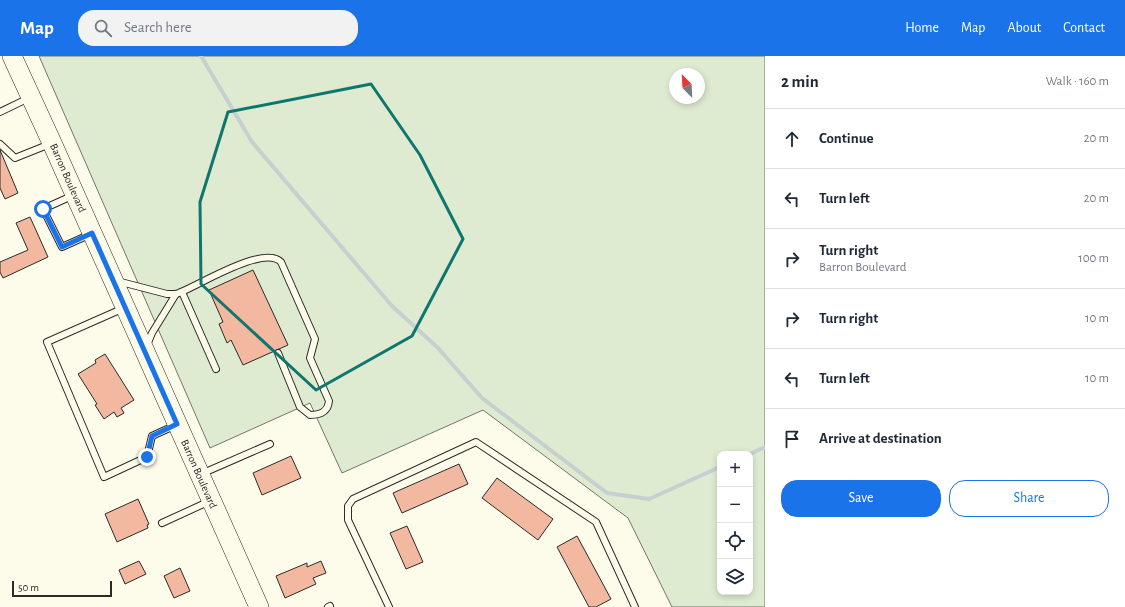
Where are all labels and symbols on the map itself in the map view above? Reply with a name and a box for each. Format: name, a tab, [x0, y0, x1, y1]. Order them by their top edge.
north arrow	[669, 68, 705, 104]
street label: Barron Boulevard	[48, 142, 88, 214]
route start	[34, 200, 52, 218]
street label: Barron Boulevard	[179, 438, 219, 510]
route end	[138, 448, 156, 466]
scale bar	[12, 579, 112, 598]

